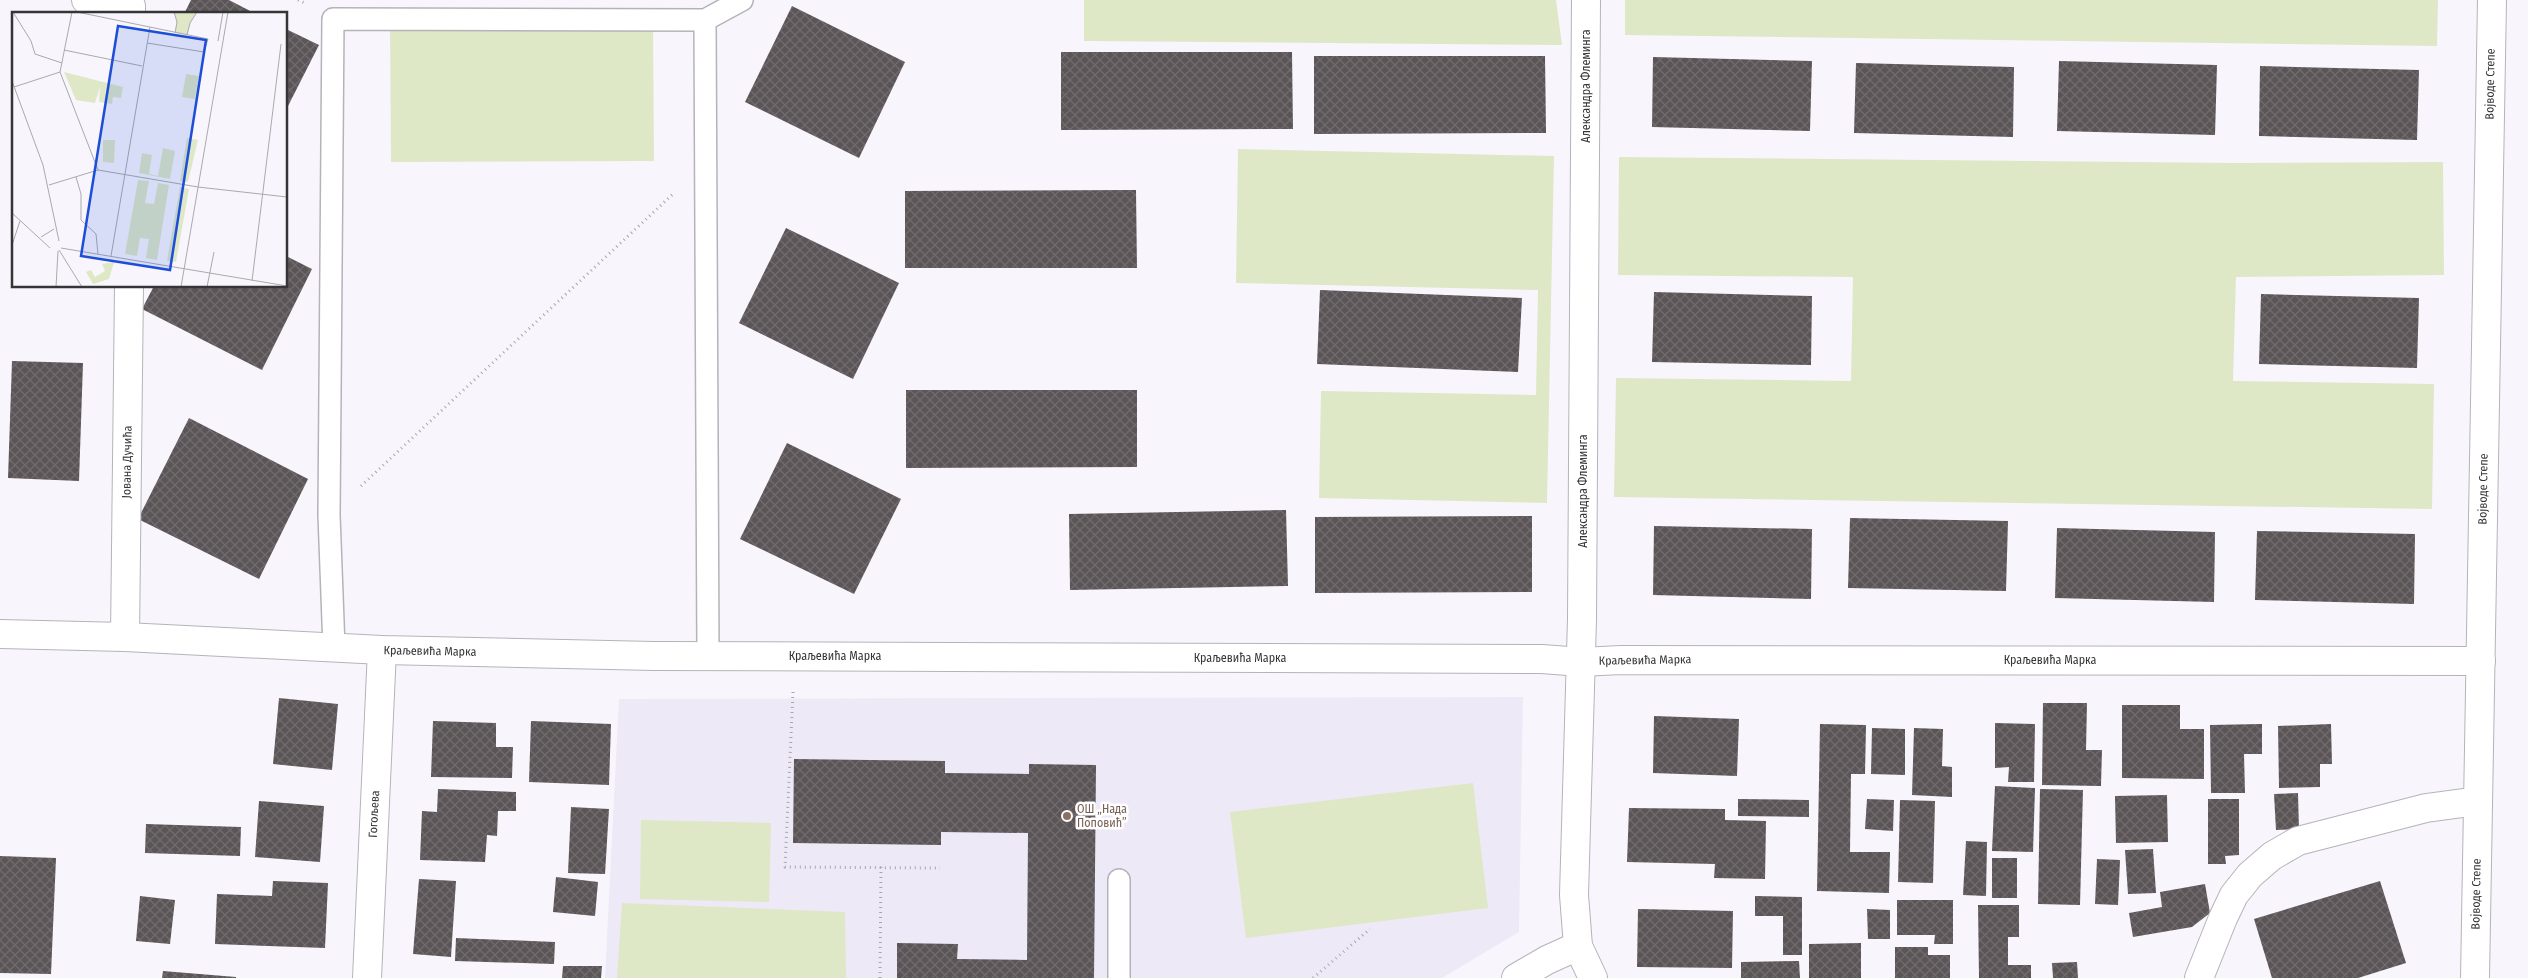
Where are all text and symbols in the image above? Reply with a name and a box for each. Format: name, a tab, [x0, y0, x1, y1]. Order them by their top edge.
inset map	[12, 12, 288, 288]
street label: Александра Флеминга	[1579, 29, 1593, 143]
street label: Војводе Степе	[2482, 48, 2498, 120]
street label: Јована Дучића	[119, 425, 135, 499]
street label: Александра Флеминга	[1576, 434, 1590, 548]
street label: Војводе Степе	[2475, 453, 2491, 525]
street label: Краљевића Марка	[384, 643, 477, 659]
street label: Краљевића Марка	[789, 649, 881, 663]
street label: Краљевића Марка	[1194, 651, 1286, 665]
street label: Краљевића Марка	[1599, 652, 1692, 668]
street label: Краљевића Марка	[2004, 653, 2096, 667]
street label: Гогољева	[366, 790, 382, 838]
place label: ОШ „Нада Поповић”	[1077, 802, 1127, 830]
marker: ОШ „Нада Поповић”	[1061, 810, 1073, 822]
street label: Војводе Степе	[2468, 858, 2484, 930]

